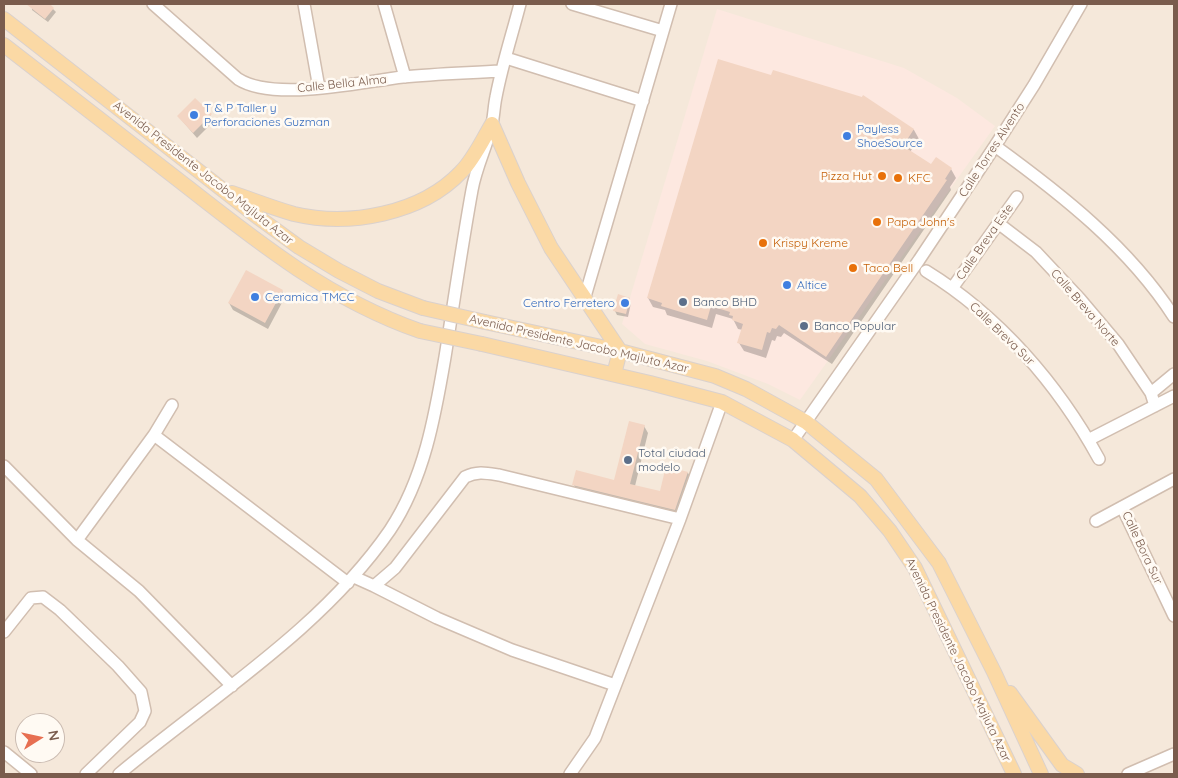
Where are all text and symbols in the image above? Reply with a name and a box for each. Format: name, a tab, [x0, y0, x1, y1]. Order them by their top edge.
street label: Calle Bella Alma	[297, 72, 387, 96]
street label: Avenida Presidente Jacobo Majluta Azar	[110, 98, 296, 248]
street label: Calle Torres Alvento	[956, 100, 1028, 200]
place label: T & P Taller y Perforaciones Guzman	[204, 101, 330, 129]
marker: T & P Taller y Perforaciones Guzman	[188, 109, 200, 121]
place label: Payless ShoeSource	[857, 122, 923, 150]
marker: Payless ShoeSource	[841, 130, 853, 142]
place label: Pizza Hut	[821, 169, 872, 183]
marker: Pizza Hut	[876, 170, 888, 182]
place label: KFC	[908, 171, 931, 185]
marker: KFC	[892, 172, 904, 184]
street label: Calle Breva Este	[953, 201, 1017, 283]
place label: Papa John's	[887, 215, 955, 229]
marker: Papa John's	[871, 216, 883, 228]
place label: Krispy Kreme	[773, 236, 848, 250]
marker: Krispy Kreme	[757, 237, 769, 249]
place label: Taco Bell	[863, 261, 913, 275]
marker: Taco Bell	[847, 262, 859, 274]
street label: Calle Breva Norte	[1048, 266, 1122, 350]
place label: Altice	[797, 278, 827, 292]
marker: Altice	[781, 279, 793, 291]
place label: Ceramica TMCC	[265, 290, 354, 304]
marker: Ceramica TMCC	[249, 291, 261, 303]
place label: Banco BHD	[693, 295, 757, 309]
place label: Centro Ferretero	[523, 296, 615, 310]
marker: Banco BHD	[677, 296, 689, 308]
marker: Centro Ferretero	[619, 297, 631, 309]
street label: Calle Breva Sur	[967, 299, 1037, 369]
street label: Avenida Presidente Jacobo Majluta Azar	[468, 312, 690, 376]
place label: Banco Popular	[814, 319, 896, 333]
marker: Banco Popular	[798, 320, 810, 332]
place label: Total ciudad modelo	[638, 446, 706, 474]
marker: Total ciudad modelo	[622, 454, 634, 466]
street label: Calle Bora Sur	[1119, 509, 1165, 587]
street label: Avenida Presidente Jacobo Majluta Azar	[902, 556, 1014, 764]
north arrow	[15, 713, 65, 763]
text: N	[44, 729, 64, 742]

